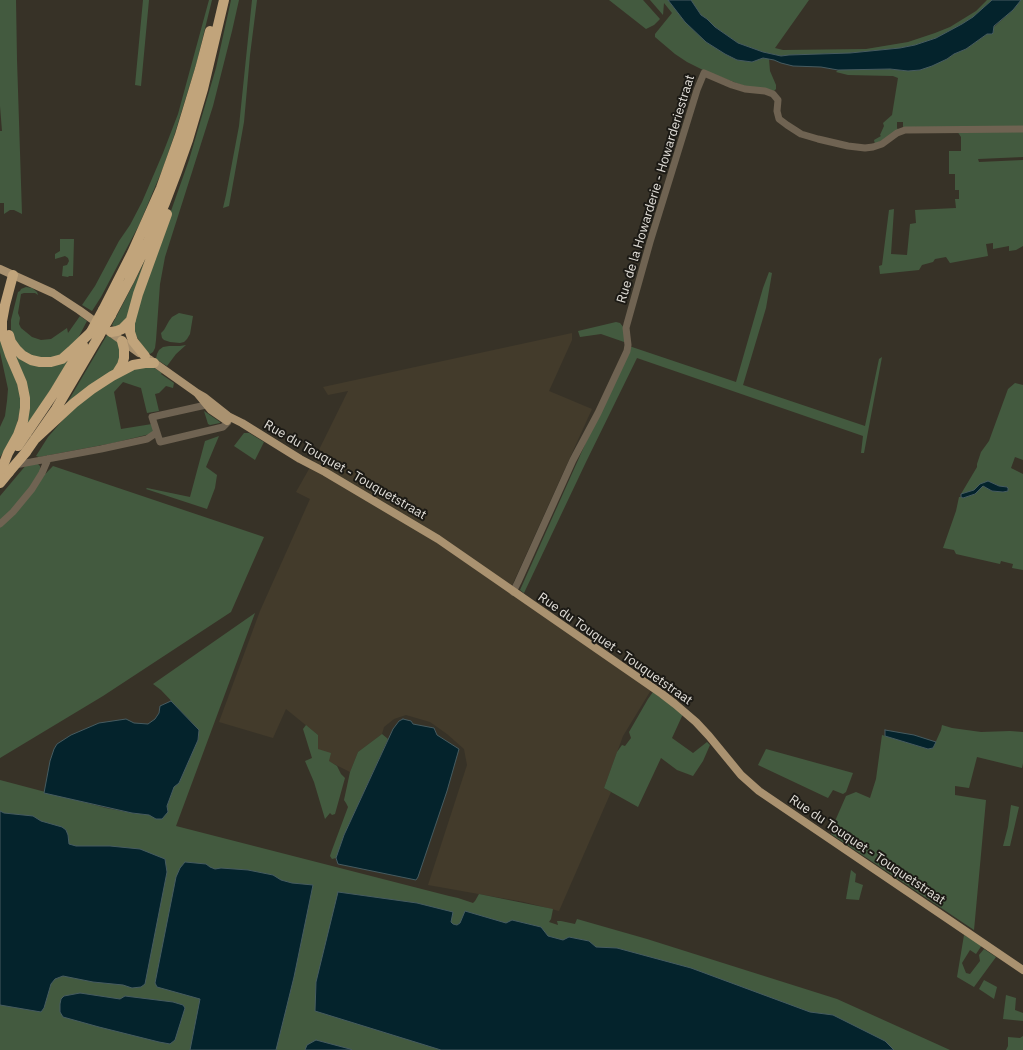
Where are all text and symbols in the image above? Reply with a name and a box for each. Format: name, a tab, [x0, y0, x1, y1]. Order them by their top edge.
street label: Rue de la Howarderie - Howarderiestraat	[614, 73, 698, 305]
street label: Rue du Touquet - Touquetstraat	[261, 417, 429, 523]
street label: Rue du Touquet - Touquetstraat	[535, 590, 695, 708]
street label: Rue du Touquet - Touquetstraat	[786, 792, 948, 908]

